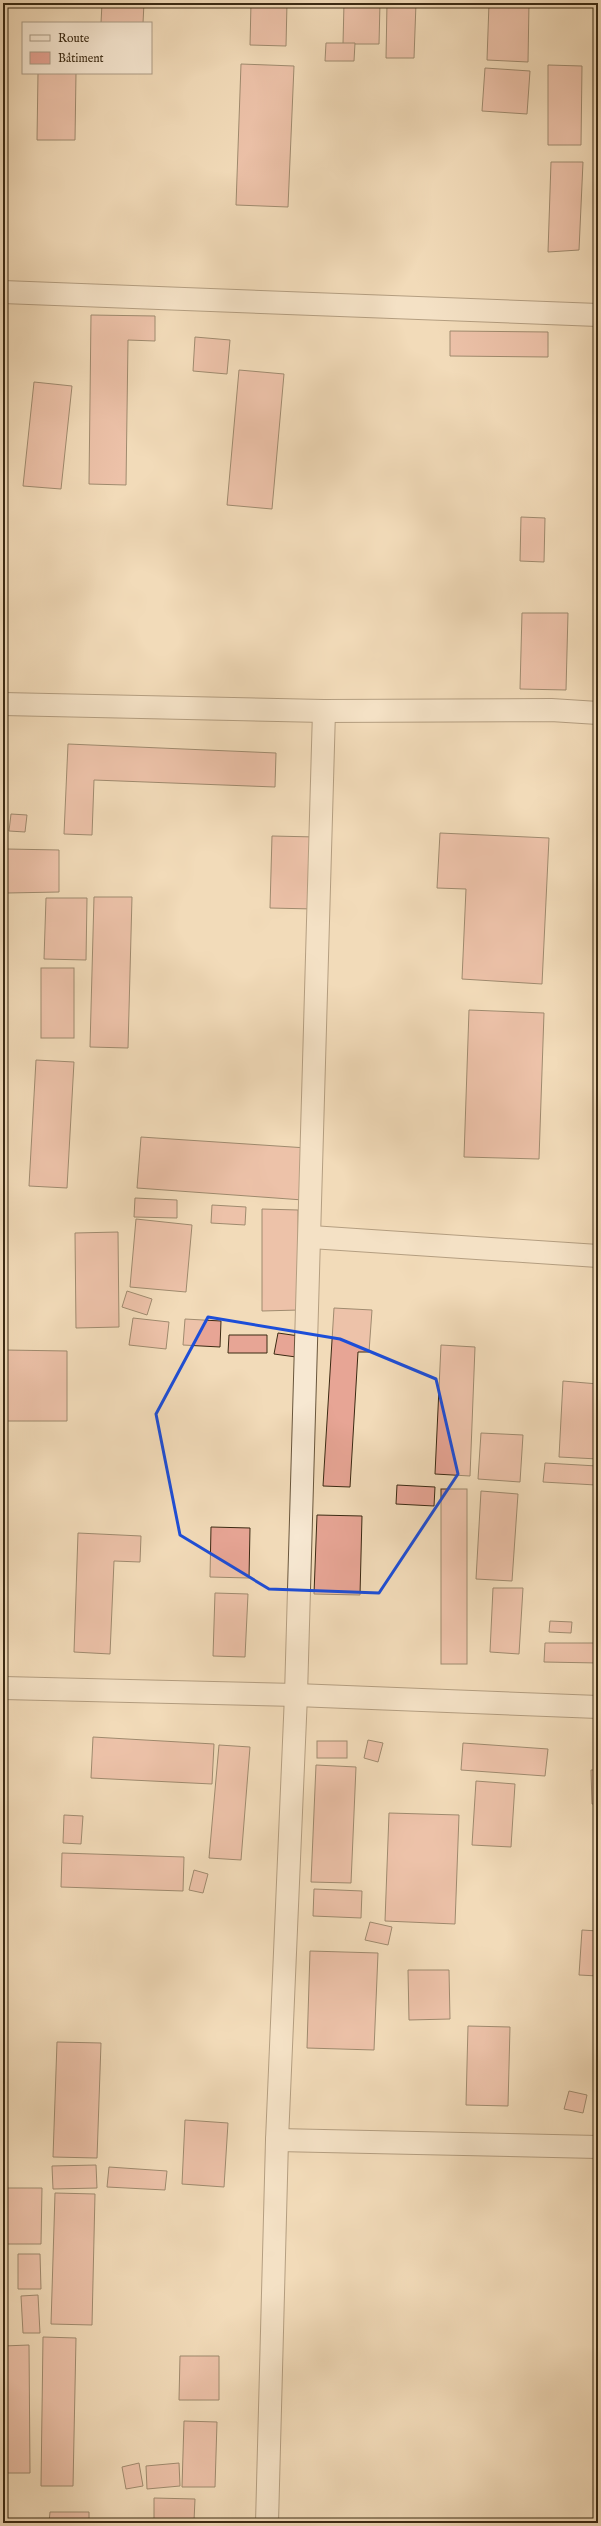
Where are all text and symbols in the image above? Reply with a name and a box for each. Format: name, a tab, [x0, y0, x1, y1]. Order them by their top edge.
legend	[22, 22, 152, 74]
text: Route	[58, 31, 90, 46]
text: Bâtiment	[58, 51, 104, 66]

